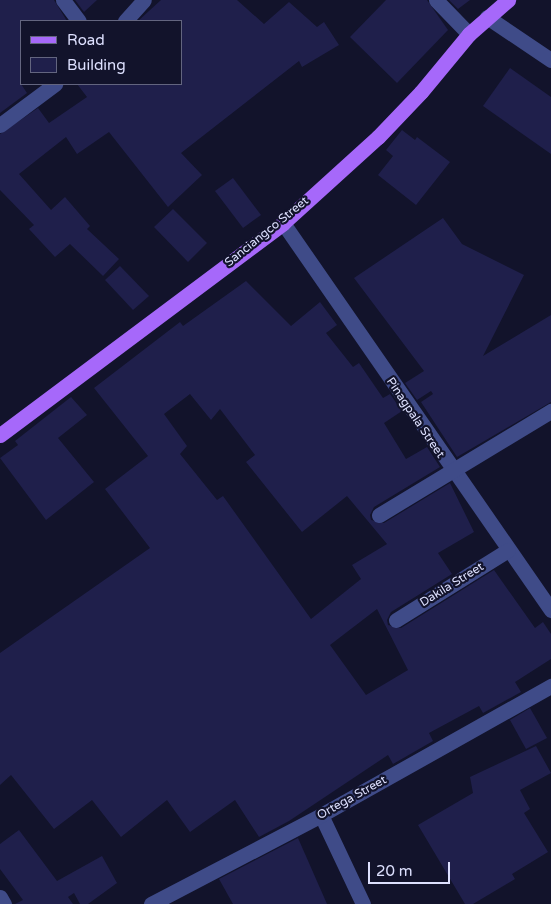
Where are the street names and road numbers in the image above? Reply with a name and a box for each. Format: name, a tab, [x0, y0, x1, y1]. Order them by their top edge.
street label: Sanciangco Street	[222, 194, 312, 270]
street label: Pinagpala Street	[383, 375, 447, 461]
street label: Dakila Street	[418, 560, 486, 610]
street label: Ortega Street	[315, 773, 389, 823]

